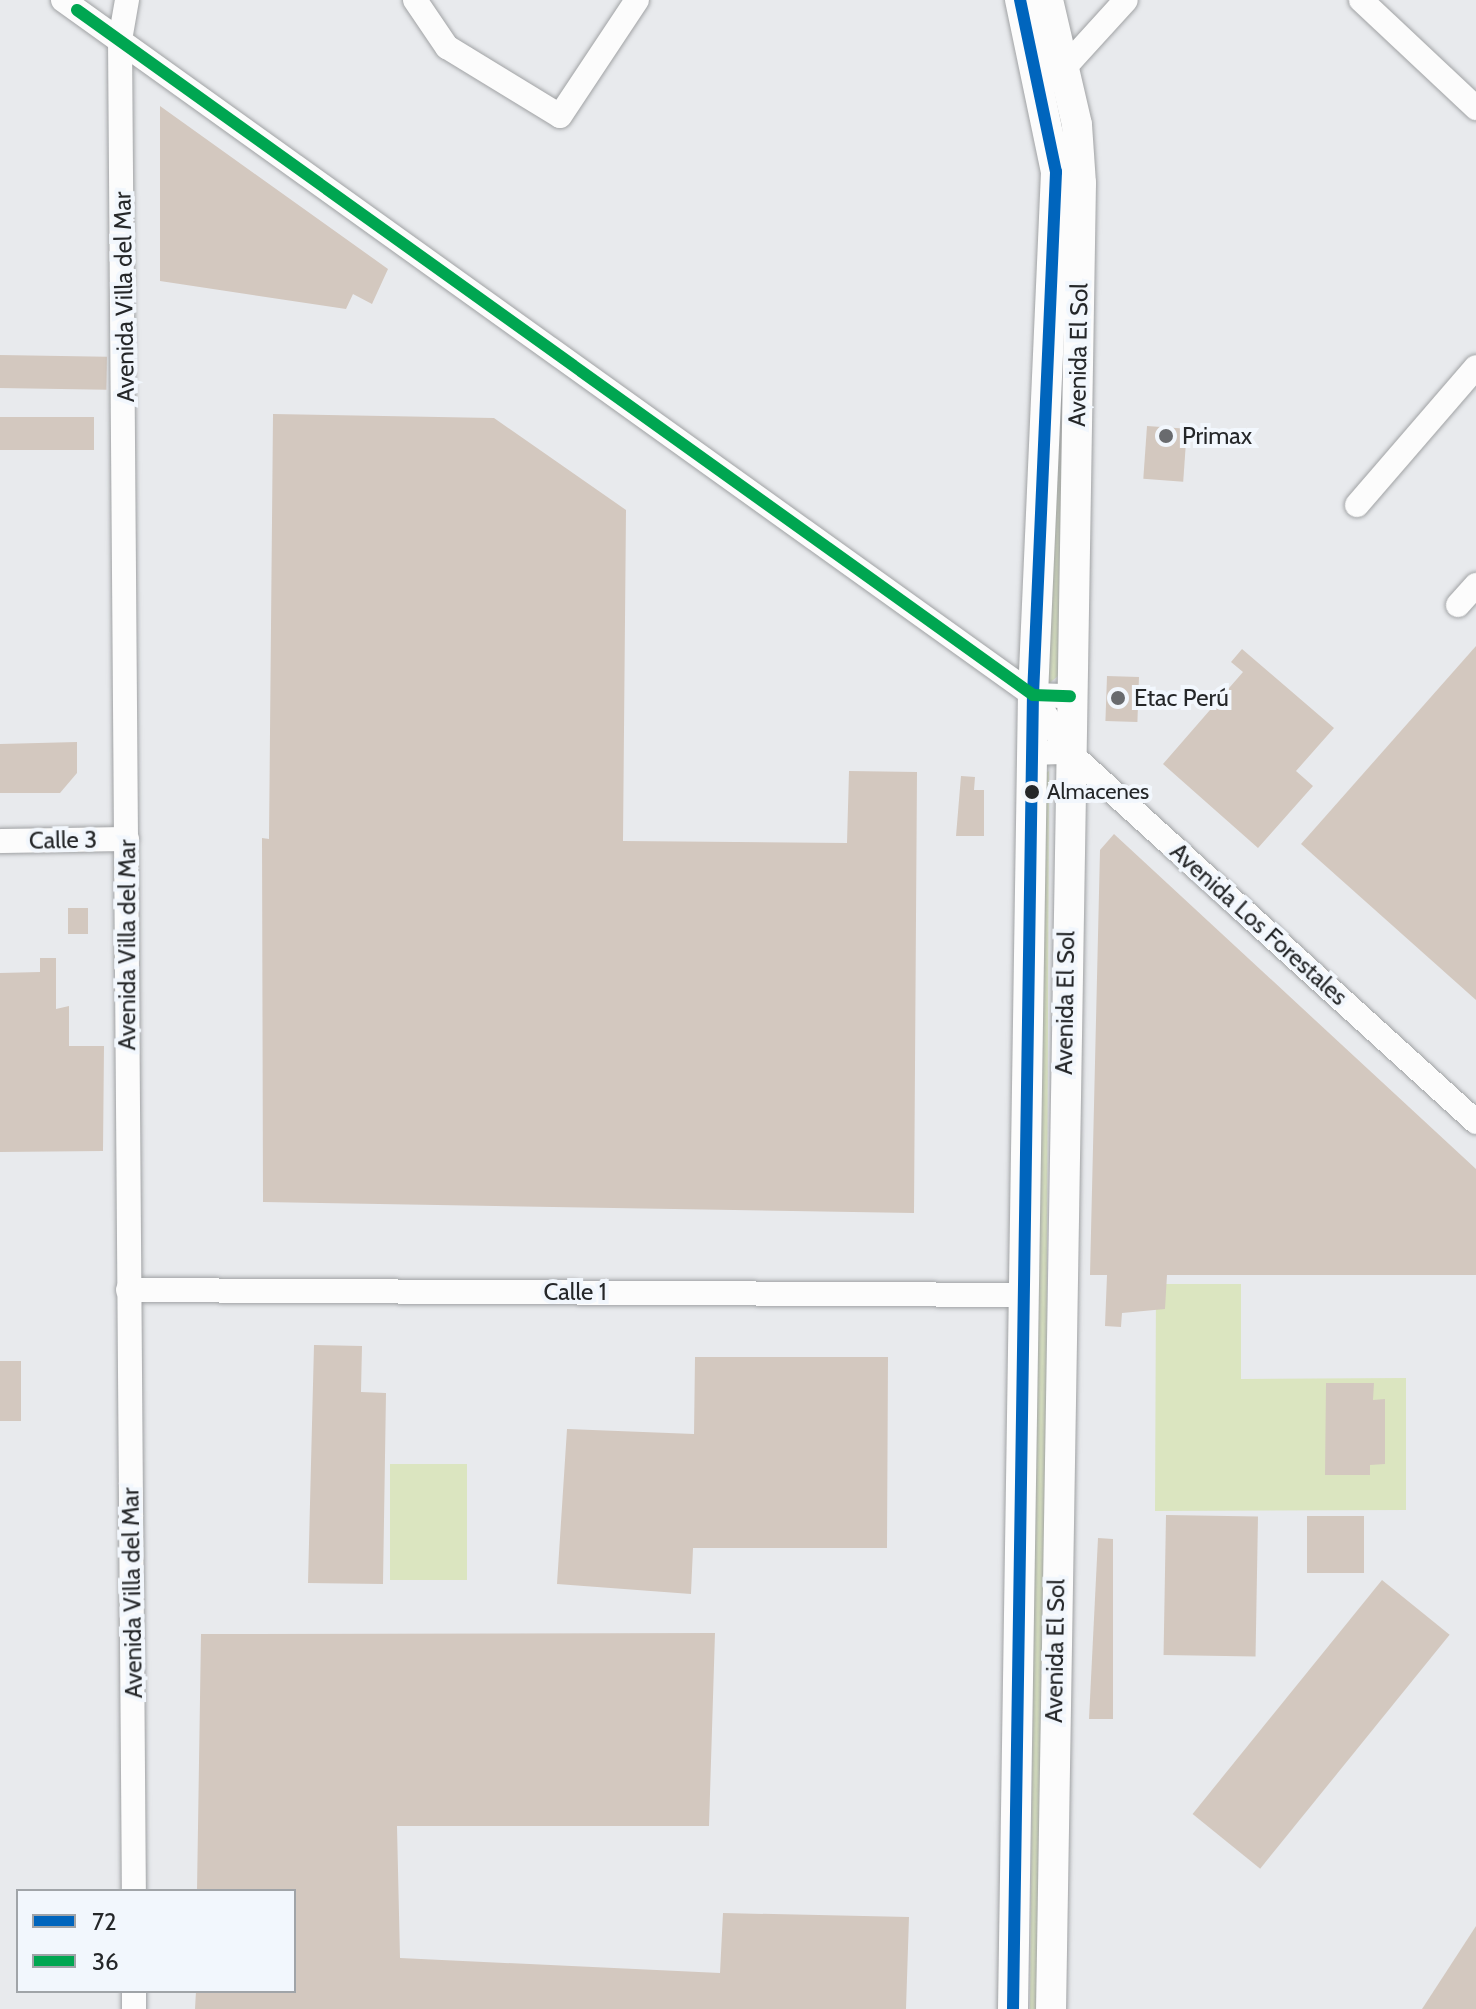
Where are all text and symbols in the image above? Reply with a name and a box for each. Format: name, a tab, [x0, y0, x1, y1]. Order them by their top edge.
street label: Avenida Villa del Mar	[108, 191, 140, 403]
street label: Avenida El Sol	[1062, 283, 1094, 427]
place label: Primax	[1182, 422, 1252, 450]
marker: Primax	[1157, 427, 1175, 445]
place label: Etac Perú	[1134, 684, 1229, 712]
marker: Etac Perú	[1109, 689, 1127, 707]
place label: Almacenes	[1047, 779, 1149, 805]
marker: Almacenes	[1024, 784, 1040, 800]
street label: Calle 3	[29, 825, 97, 855]
street label: Avenida Los Forestales	[1164, 837, 1354, 1011]
street label: Avenida Villa del Mar	[113, 840, 141, 1050]
street label: Avenida El Sol	[1049, 931, 1081, 1075]
street label: Calle 1	[543, 1278, 607, 1306]
street label: Avenida Villa del Mar	[116, 1487, 148, 1699]
street label: Avenida El Sol	[1039, 1579, 1071, 1723]
legend	[16, 1889, 296, 1993]
text: 72	[92, 1907, 117, 1936]
text: 36	[92, 1947, 119, 1976]

